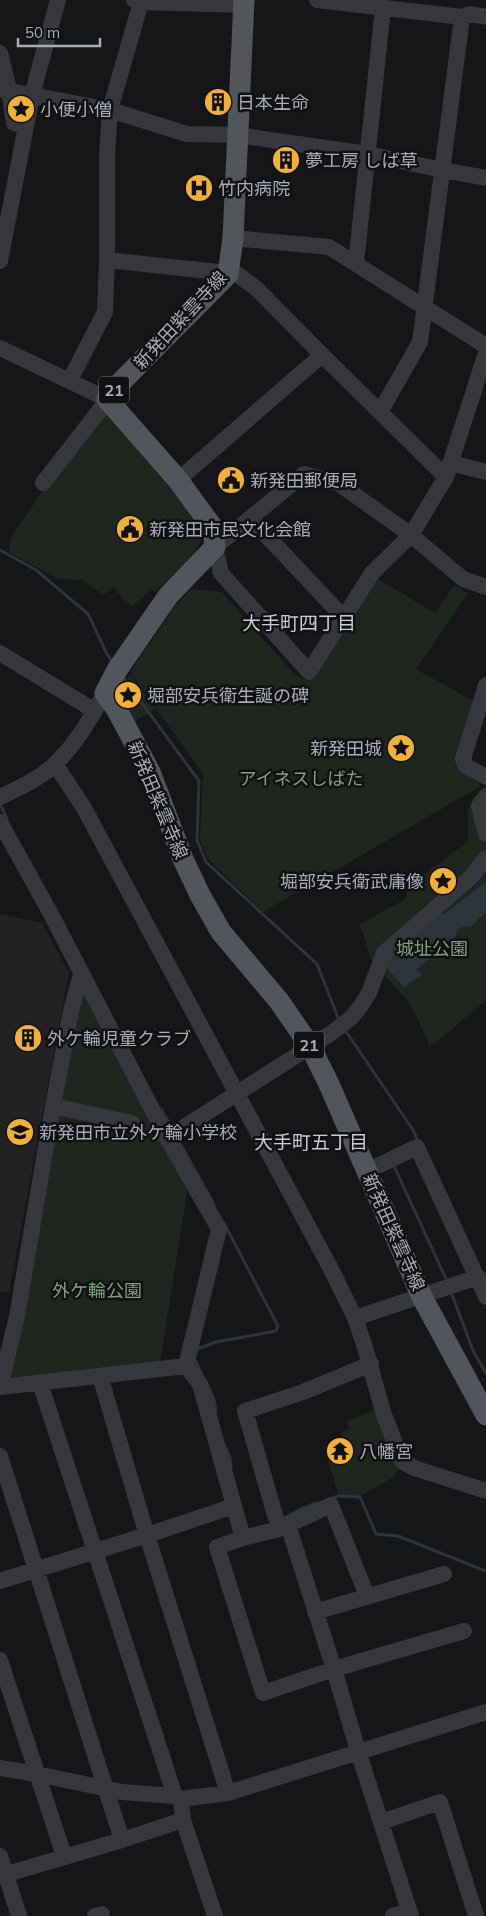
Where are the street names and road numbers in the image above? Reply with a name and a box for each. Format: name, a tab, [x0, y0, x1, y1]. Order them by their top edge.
street label: 新発田紫雲寺線	[129, 266, 231, 374]
road number: 21	[99, 376, 129, 404]
street label: 新発田紫雲寺線	[123, 738, 193, 862]
road number: 21	[294, 1032, 324, 1058]
street label: 新発田紫雲寺線	[358, 1170, 430, 1294]

